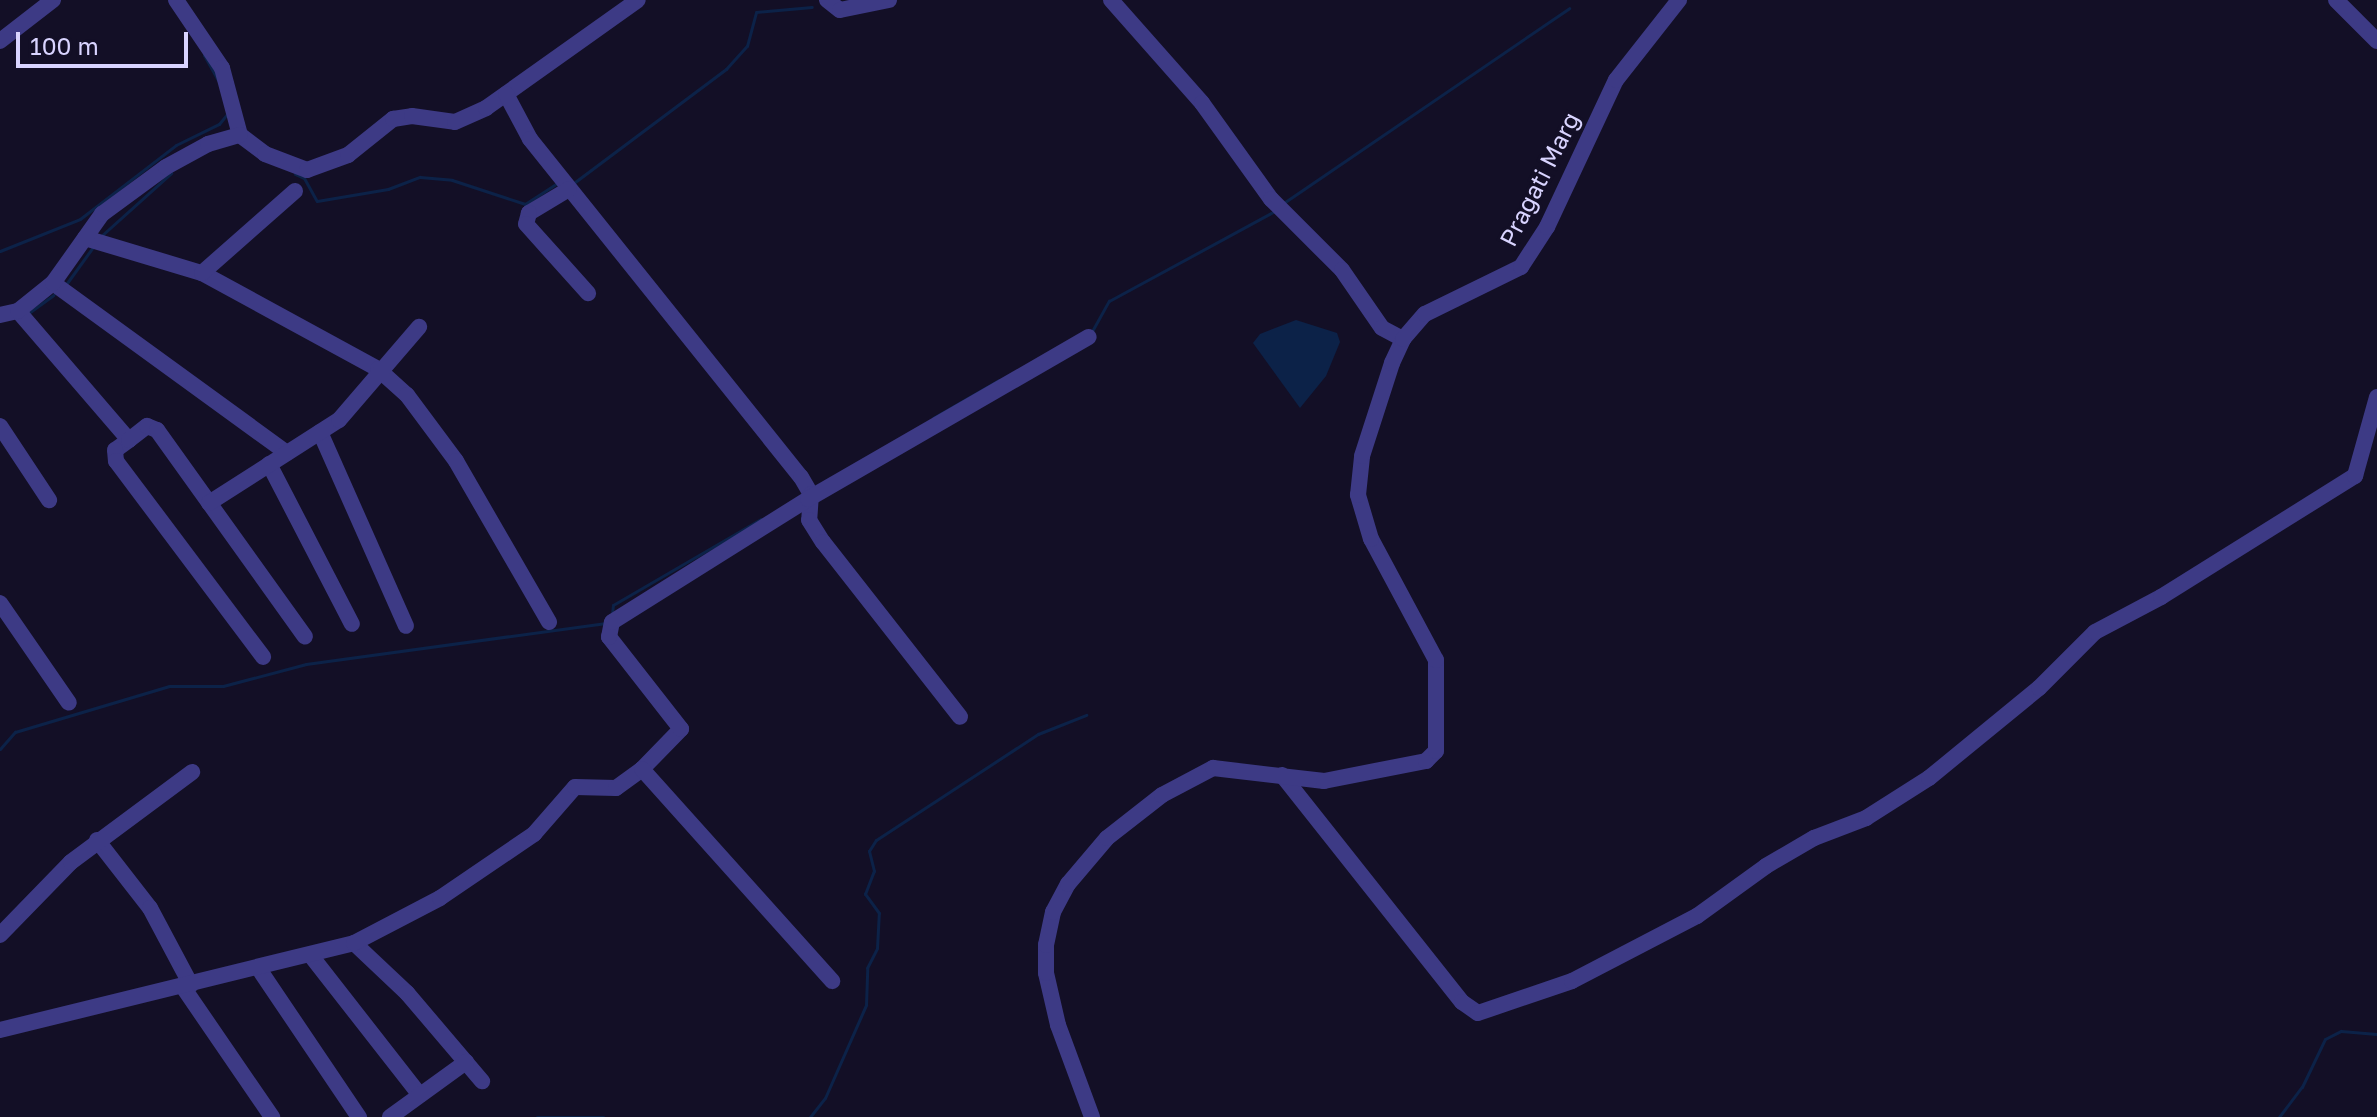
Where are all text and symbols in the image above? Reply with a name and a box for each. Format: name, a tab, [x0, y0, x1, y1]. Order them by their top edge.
scale bar	[20, 16, 192, 66]
text: 100 m	[30, 31, 99, 60]
street label: Pragati Marg	[1493, 107, 1585, 251]

